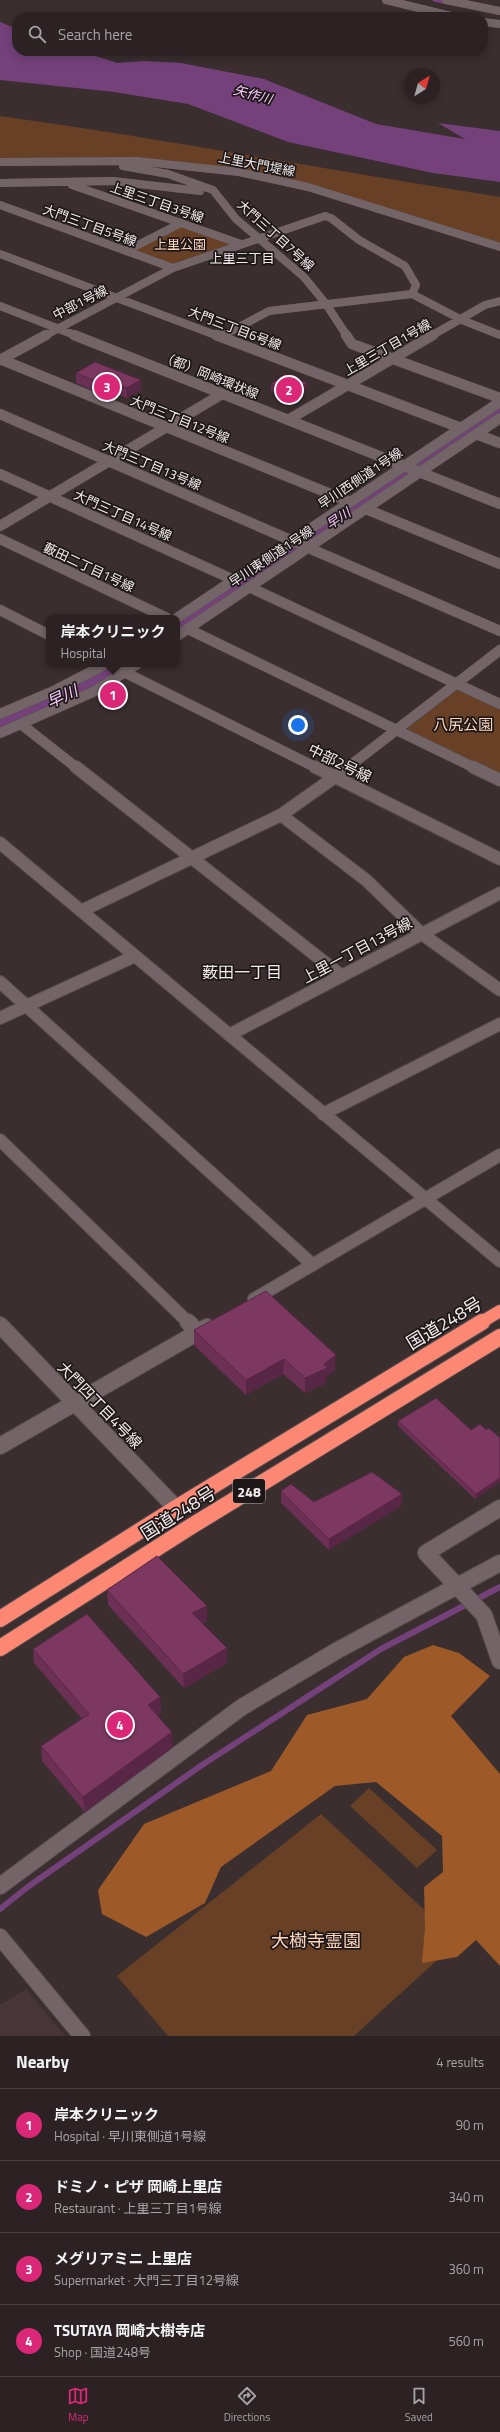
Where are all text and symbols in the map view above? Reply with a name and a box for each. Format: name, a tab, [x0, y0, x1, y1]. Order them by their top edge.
search box	[12, 12, 488, 56]
icon: search	[26, 23, 48, 45]
text: Search here	[58, 23, 132, 46]
north arrow	[404, 68, 440, 104]
water label: 矢作川	[232, 79, 276, 109]
street label: 上里大門堤線	[217, 147, 297, 181]
street label: 上里三丁目3号線	[107, 177, 207, 227]
street label: 大門三丁目7号線	[233, 195, 319, 275]
street label: 大門三丁目5号線	[40, 199, 140, 251]
park label: 上里公園	[154, 234, 206, 254]
district label: 上里三丁目	[209, 248, 275, 268]
street label: 中部1号線	[49, 280, 111, 324]
street label: 大門三丁目6号線	[186, 301, 284, 355]
street label: 上里三丁目1号線	[339, 314, 435, 380]
street label: （都）岡崎環状線	[158, 346, 262, 404]
pin: 3	[94, 372, 120, 402]
pin: 2	[276, 375, 302, 405]
street label: 大門三丁目12号線	[127, 390, 233, 448]
street label: 大門三丁目13号線	[100, 435, 204, 495]
street label: 早川西側道1号線	[314, 442, 406, 514]
street label: 大門三丁目14号線	[71, 484, 175, 546]
water label: 早川	[322, 501, 356, 534]
street label: 早川東側道1号線	[225, 520, 317, 592]
street label: 藪田二丁目1号線	[40, 537, 138, 597]
popup	[46, 615, 180, 667]
text: 岸本クリニック	[60, 620, 166, 643]
text: Hospital	[60, 643, 106, 663]
water label: 早川	[42, 678, 83, 714]
pin: 1	[100, 680, 126, 710]
park label: 八尻公園	[433, 713, 493, 736]
your location	[288, 715, 308, 735]
street label: 中部2号線	[304, 738, 376, 788]
street label: 上里一丁目13号線	[298, 911, 416, 989]
district label: 薮田一丁目	[202, 960, 282, 984]
street label: 国道248号	[401, 1290, 487, 1356]
street label: 大門四丁目4号線	[52, 1356, 148, 1454]
street label: 国道248号	[135, 1479, 221, 1547]
road number: 248	[233, 1479, 265, 1503]
pin: 4	[107, 1710, 133, 1740]
park label: 大樹寺霊園	[271, 1927, 361, 1954]
text: Nearby	[16, 2049, 69, 2075]
text: 4 results	[436, 2052, 484, 2072]
text: 岸本クリニック	[54, 2103, 159, 2126]
text: 1	[25, 2115, 33, 2135]
text: 90 m	[456, 2115, 484, 2135]
text: Hospital · 早川東側道1号線	[54, 2126, 206, 2146]
text: ドミノ・ピザ 岡崎上里店	[54, 2175, 222, 2198]
text: 2	[25, 2187, 33, 2207]
text: 340 m	[448, 2187, 484, 2207]
text: Restaurant · 上里三丁目1号線	[54, 2198, 222, 2218]
text: メグリアミニ 上里店	[54, 2247, 192, 2270]
text: 3	[25, 2259, 33, 2279]
text: 360 m	[448, 2259, 484, 2279]
text: Supermarket · 大門三丁目12号線	[54, 2270, 239, 2290]
text: TSUTAYA 岡崎大樹寺店	[54, 2319, 205, 2342]
text: 4	[25, 2331, 33, 2351]
text: 560 m	[448, 2331, 484, 2351]
text: Shop · 国道248号	[54, 2342, 151, 2362]
tab: Map	[67, 2385, 89, 2425]
tab: Directions	[224, 2385, 270, 2425]
tab: Saved	[405, 2385, 433, 2425]

